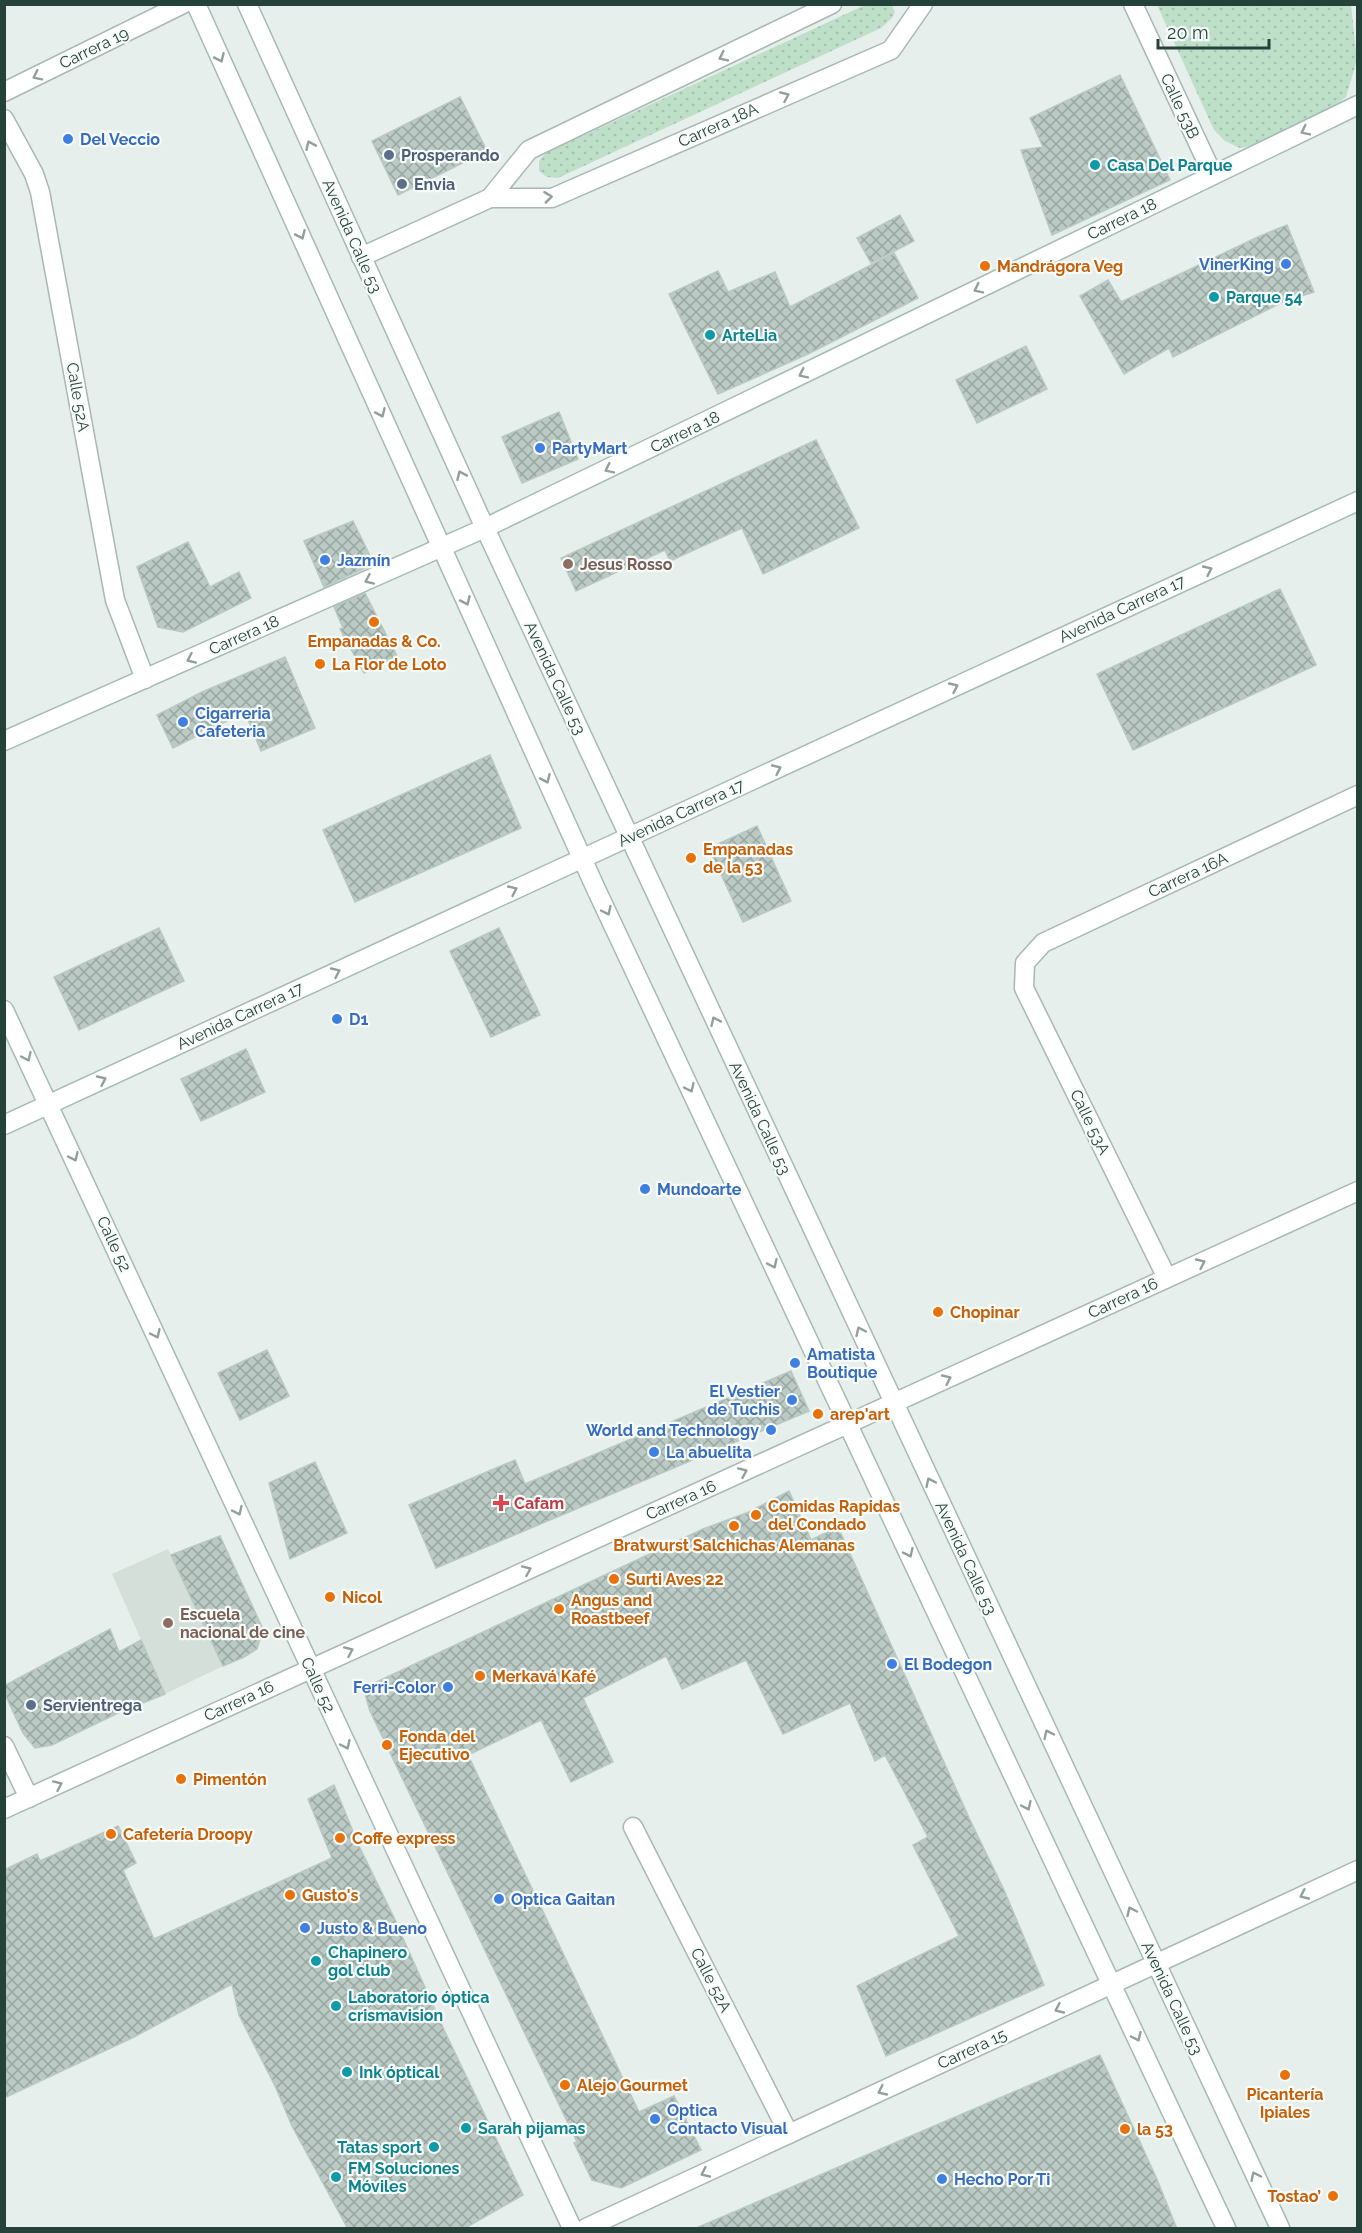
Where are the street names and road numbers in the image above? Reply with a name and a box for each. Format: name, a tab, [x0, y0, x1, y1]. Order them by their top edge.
street label: Carrera 19	[56, 23, 132, 73]
street label: Calle 53B	[1157, 70, 1203, 142]
street label: Carrera 18A	[675, 99, 761, 151]
street label: Avenida Calle 53	[318, 176, 386, 296]
street label: Carrera 18	[1084, 194, 1160, 244]
street label: Calle 52A	[63, 361, 93, 433]
street label: Carrera 18	[647, 407, 723, 457]
street label: Avenida Carrera 17	[1056, 571, 1189, 647]
street label: Carrera 18	[206, 611, 282, 659]
street label: Avenida Calle 53	[520, 618, 590, 738]
street label: Avenida Carrera 17	[615, 775, 748, 851]
street label: Carrera 16A	[1145, 848, 1231, 902]
street label: Avenida Carrera 17	[174, 978, 307, 1054]
street label: Avenida Calle 53	[725, 1058, 795, 1178]
street label: Calle 53A	[1066, 1086, 1114, 1158]
street label: Calle 52	[93, 1213, 135, 1275]
street label: Carrera 16	[1085, 1274, 1161, 1322]
street label: Carrera 16	[643, 1476, 719, 1524]
street label: Avenida Calle 53	[931, 1498, 1001, 1618]
street label: Calle 52	[297, 1654, 339, 1716]
street label: Carrera 16	[201, 1677, 277, 1725]
street label: Avenida Calle 53	[1137, 1938, 1207, 2058]
street label: Calle 52A	[687, 1945, 735, 2016]
street label: Carrera 15	[934, 2025, 1010, 2073]

